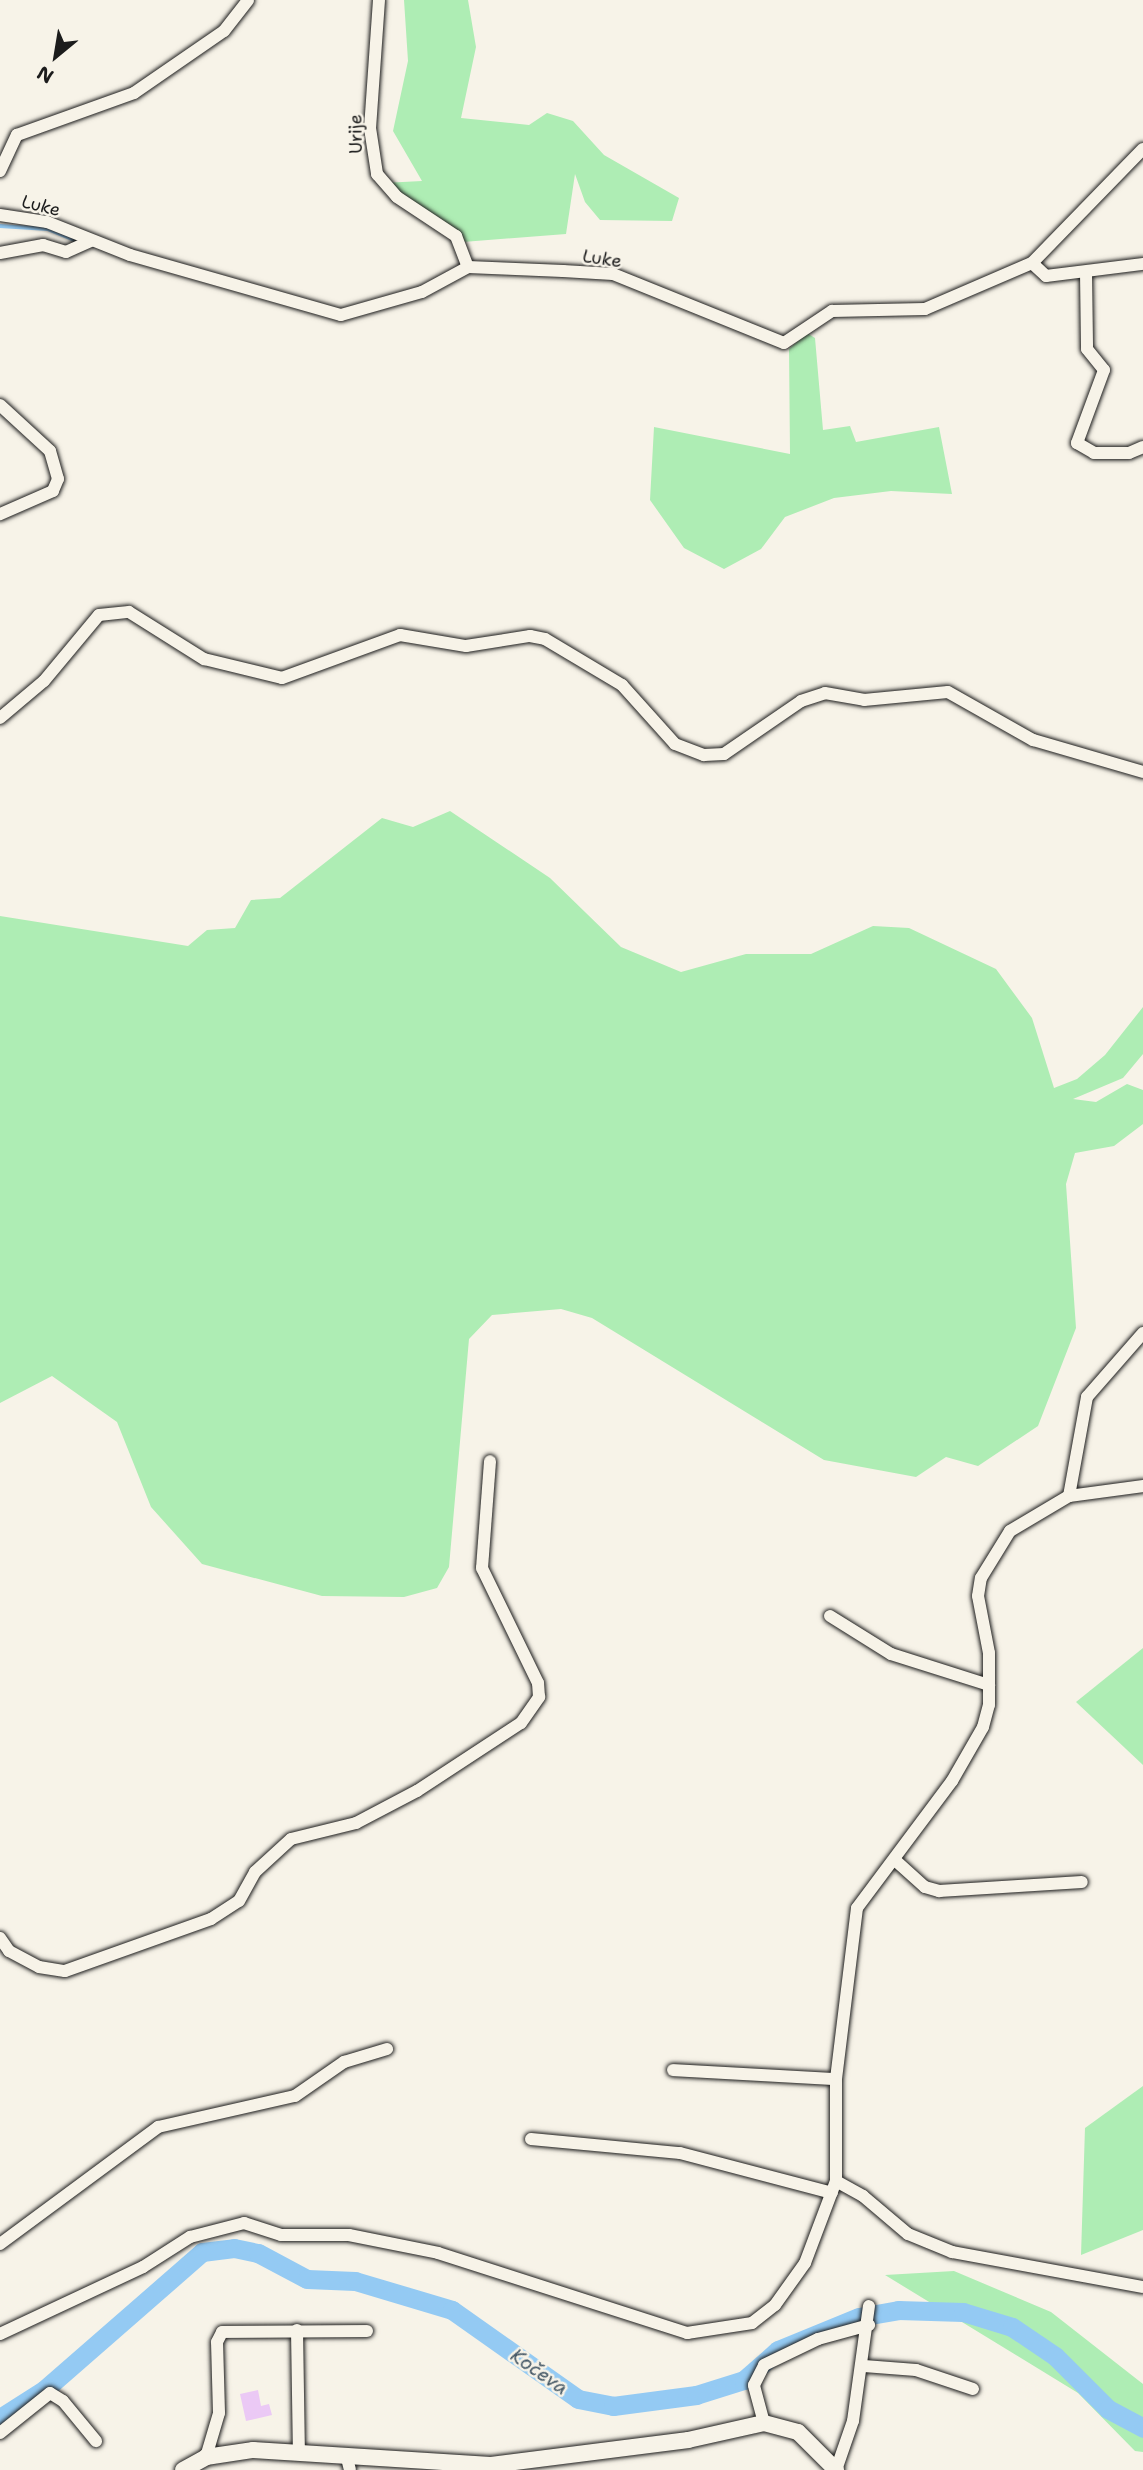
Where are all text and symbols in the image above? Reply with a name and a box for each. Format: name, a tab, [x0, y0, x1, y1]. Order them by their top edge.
north arrow	[21, 21, 91, 91]
text: N	[32, 60, 58, 89]
street label: Urije	[345, 114, 367, 154]
street label: Luke	[19, 191, 63, 221]
street label: Luke	[581, 246, 623, 272]
water label: Kočeva	[506, 2344, 572, 2400]

